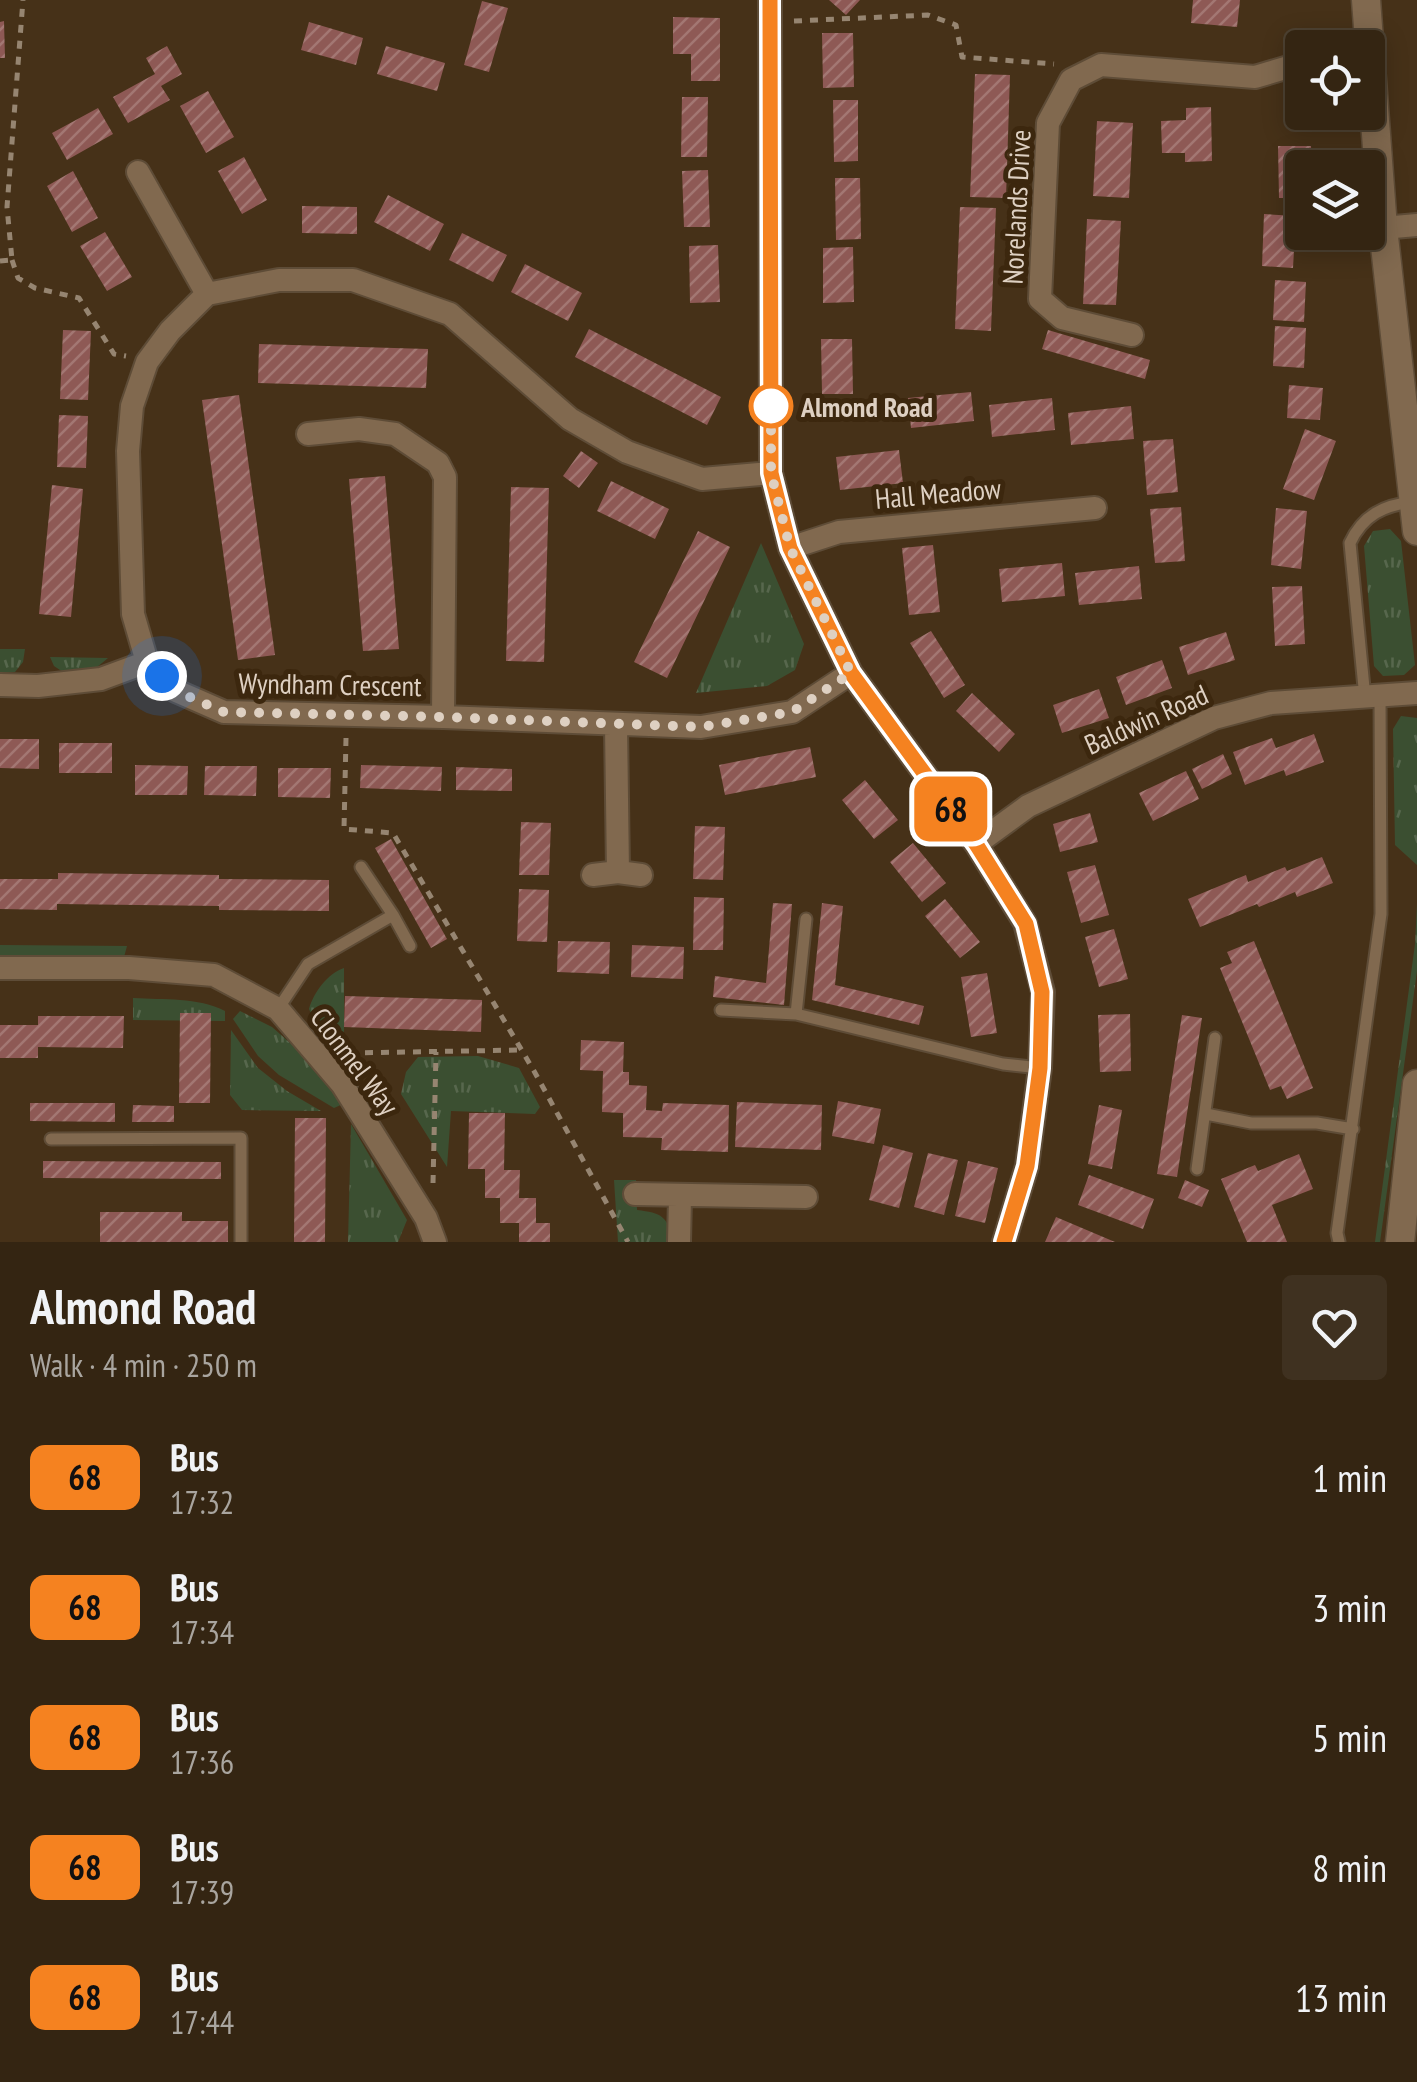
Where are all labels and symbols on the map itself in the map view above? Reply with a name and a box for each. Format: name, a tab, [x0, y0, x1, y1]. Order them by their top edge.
street label: Norelands Drive	[993, 129, 1039, 285]
marker: Almond Road	[750, 385, 792, 427]
place label: Almond Road	[800, 388, 933, 425]
street label: Hall Meadow	[873, 469, 1003, 517]
your location	[137, 651, 187, 701]
street label: Wyndham Crescent	[238, 664, 422, 704]
street label: Baldwin Road	[1078, 675, 1214, 763]
line badge: 68	[906, 776, 996, 842]
street label: Clonmel Way	[303, 1000, 408, 1122]

